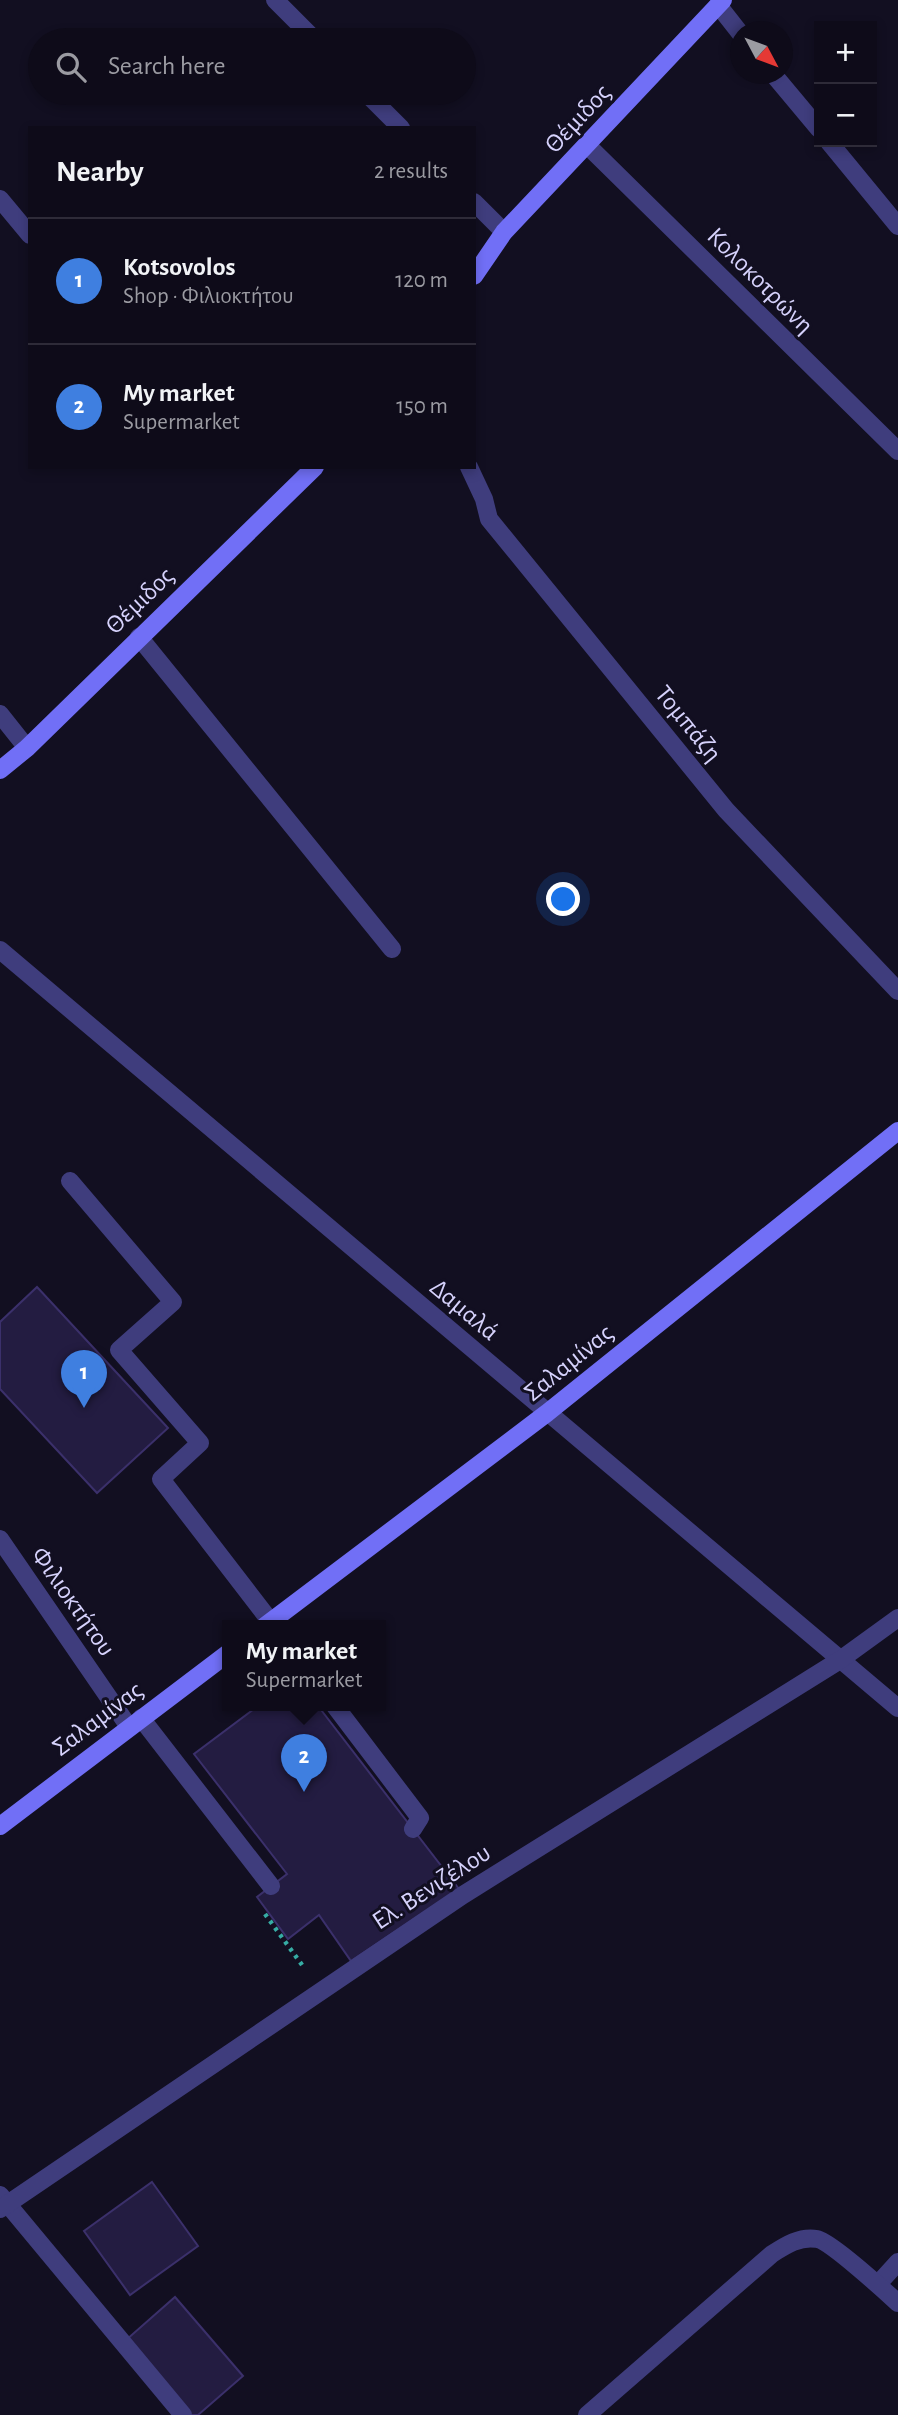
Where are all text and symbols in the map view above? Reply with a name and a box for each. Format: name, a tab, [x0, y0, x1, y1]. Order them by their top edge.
north arrow	[730, 21, 793, 84]
map controls	[814, 21, 877, 147]
button: +	[814, 21, 877, 84]
search box	[28, 28, 476, 105]
icon: search	[52, 48, 90, 86]
text: Search here	[108, 53, 226, 79]
street label: Θέμιδος	[540, 79, 616, 158]
button: −	[814, 84, 877, 147]
text: Nearby	[56, 157, 144, 187]
text: 2 results	[374, 160, 448, 183]
street label: Κολοκοτρώνη	[702, 223, 818, 339]
text: Kotsovolos	[123, 254, 236, 280]
text: 1	[75, 269, 83, 292]
text: 120 m	[395, 269, 448, 292]
text: Shop · Φιλιοκτήτου	[123, 285, 293, 308]
text: My market	[123, 380, 235, 406]
text: 2	[74, 395, 84, 418]
text: 150 m	[396, 395, 448, 418]
text: Supermarket	[123, 411, 240, 434]
street label: Θέμιδος	[101, 562, 179, 639]
street label: Τομπάζη	[650, 681, 726, 767]
your location	[546, 882, 580, 916]
street label: Δαμαλά	[425, 1274, 504, 1346]
street label: Σαλαμίνας	[519, 1319, 618, 1406]
pin: 1	[61, 1350, 107, 1408]
street label: Φιλιοκτήτου	[26, 1542, 120, 1661]
popup	[222, 1620, 386, 1711]
text: My market	[246, 1638, 357, 1664]
text: Supermarket	[246, 1669, 362, 1692]
street label: Σαλαμίνας	[48, 1677, 148, 1761]
pin: 2	[281, 1734, 327, 1792]
street label: Ελ. Βενιζέλου	[368, 1839, 495, 1935]

